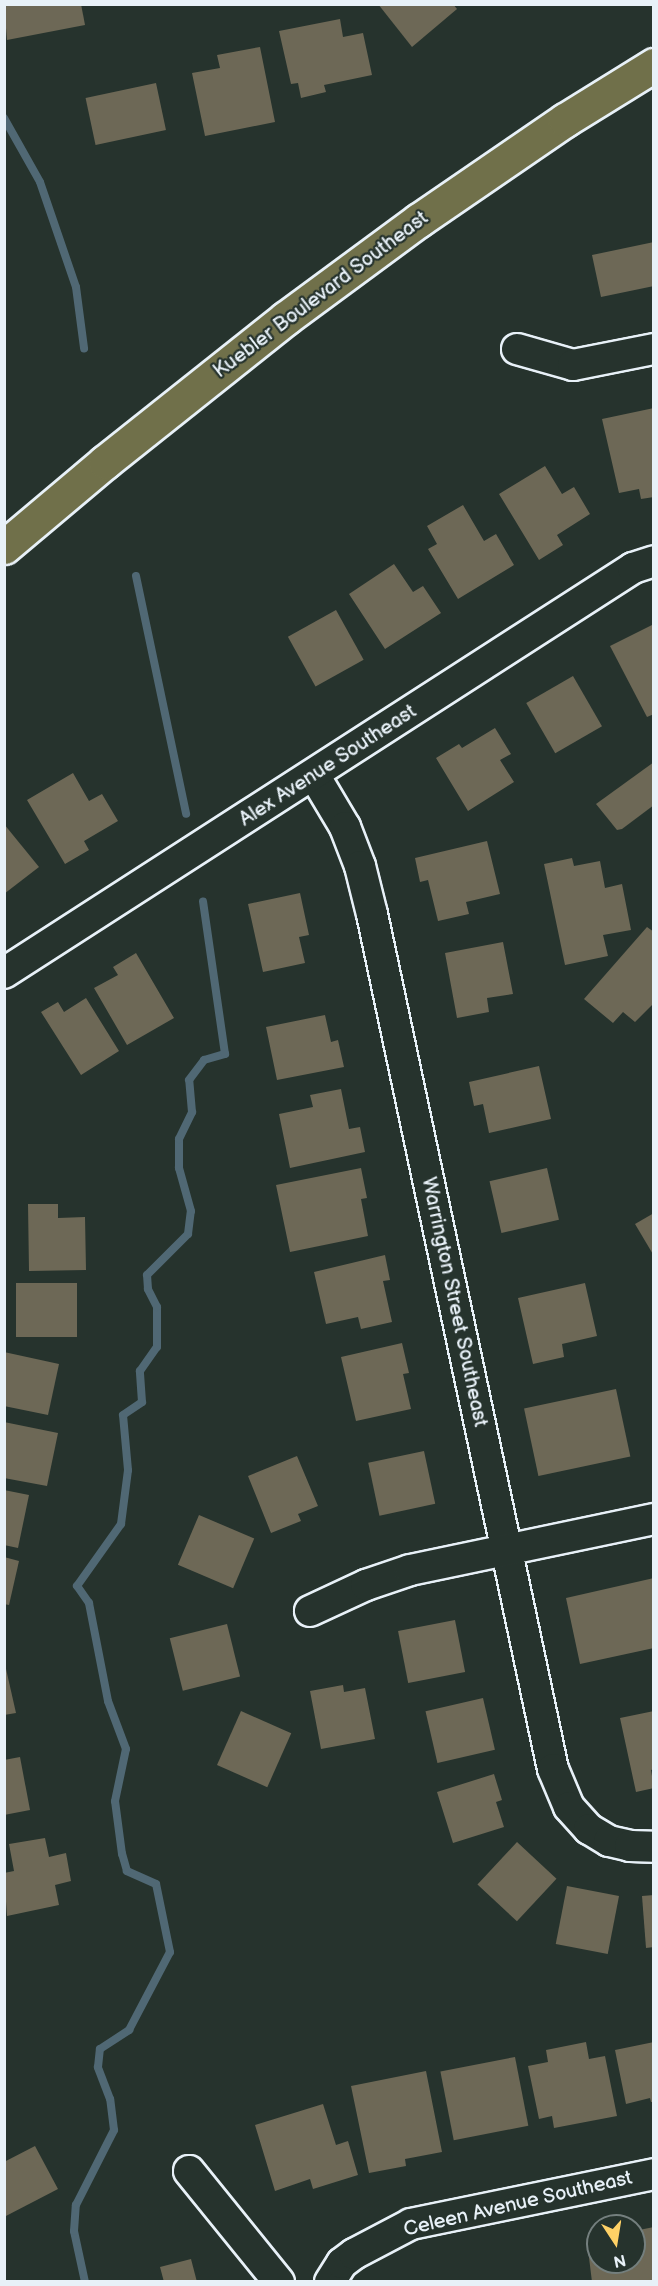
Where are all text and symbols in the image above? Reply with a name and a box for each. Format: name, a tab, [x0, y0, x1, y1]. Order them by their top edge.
street label: Kuebler Boulevard Southeast	[209, 206, 433, 384]
street label: Alex Avenue Southeast	[235, 700, 421, 832]
street label: Warrington Street Southeast	[416, 1175, 492, 1429]
street label: Celeen Avenue Southeast	[401, 2166, 635, 2242]
north arrow	[586, 2214, 646, 2274]
text: N	[612, 2250, 627, 2271]

